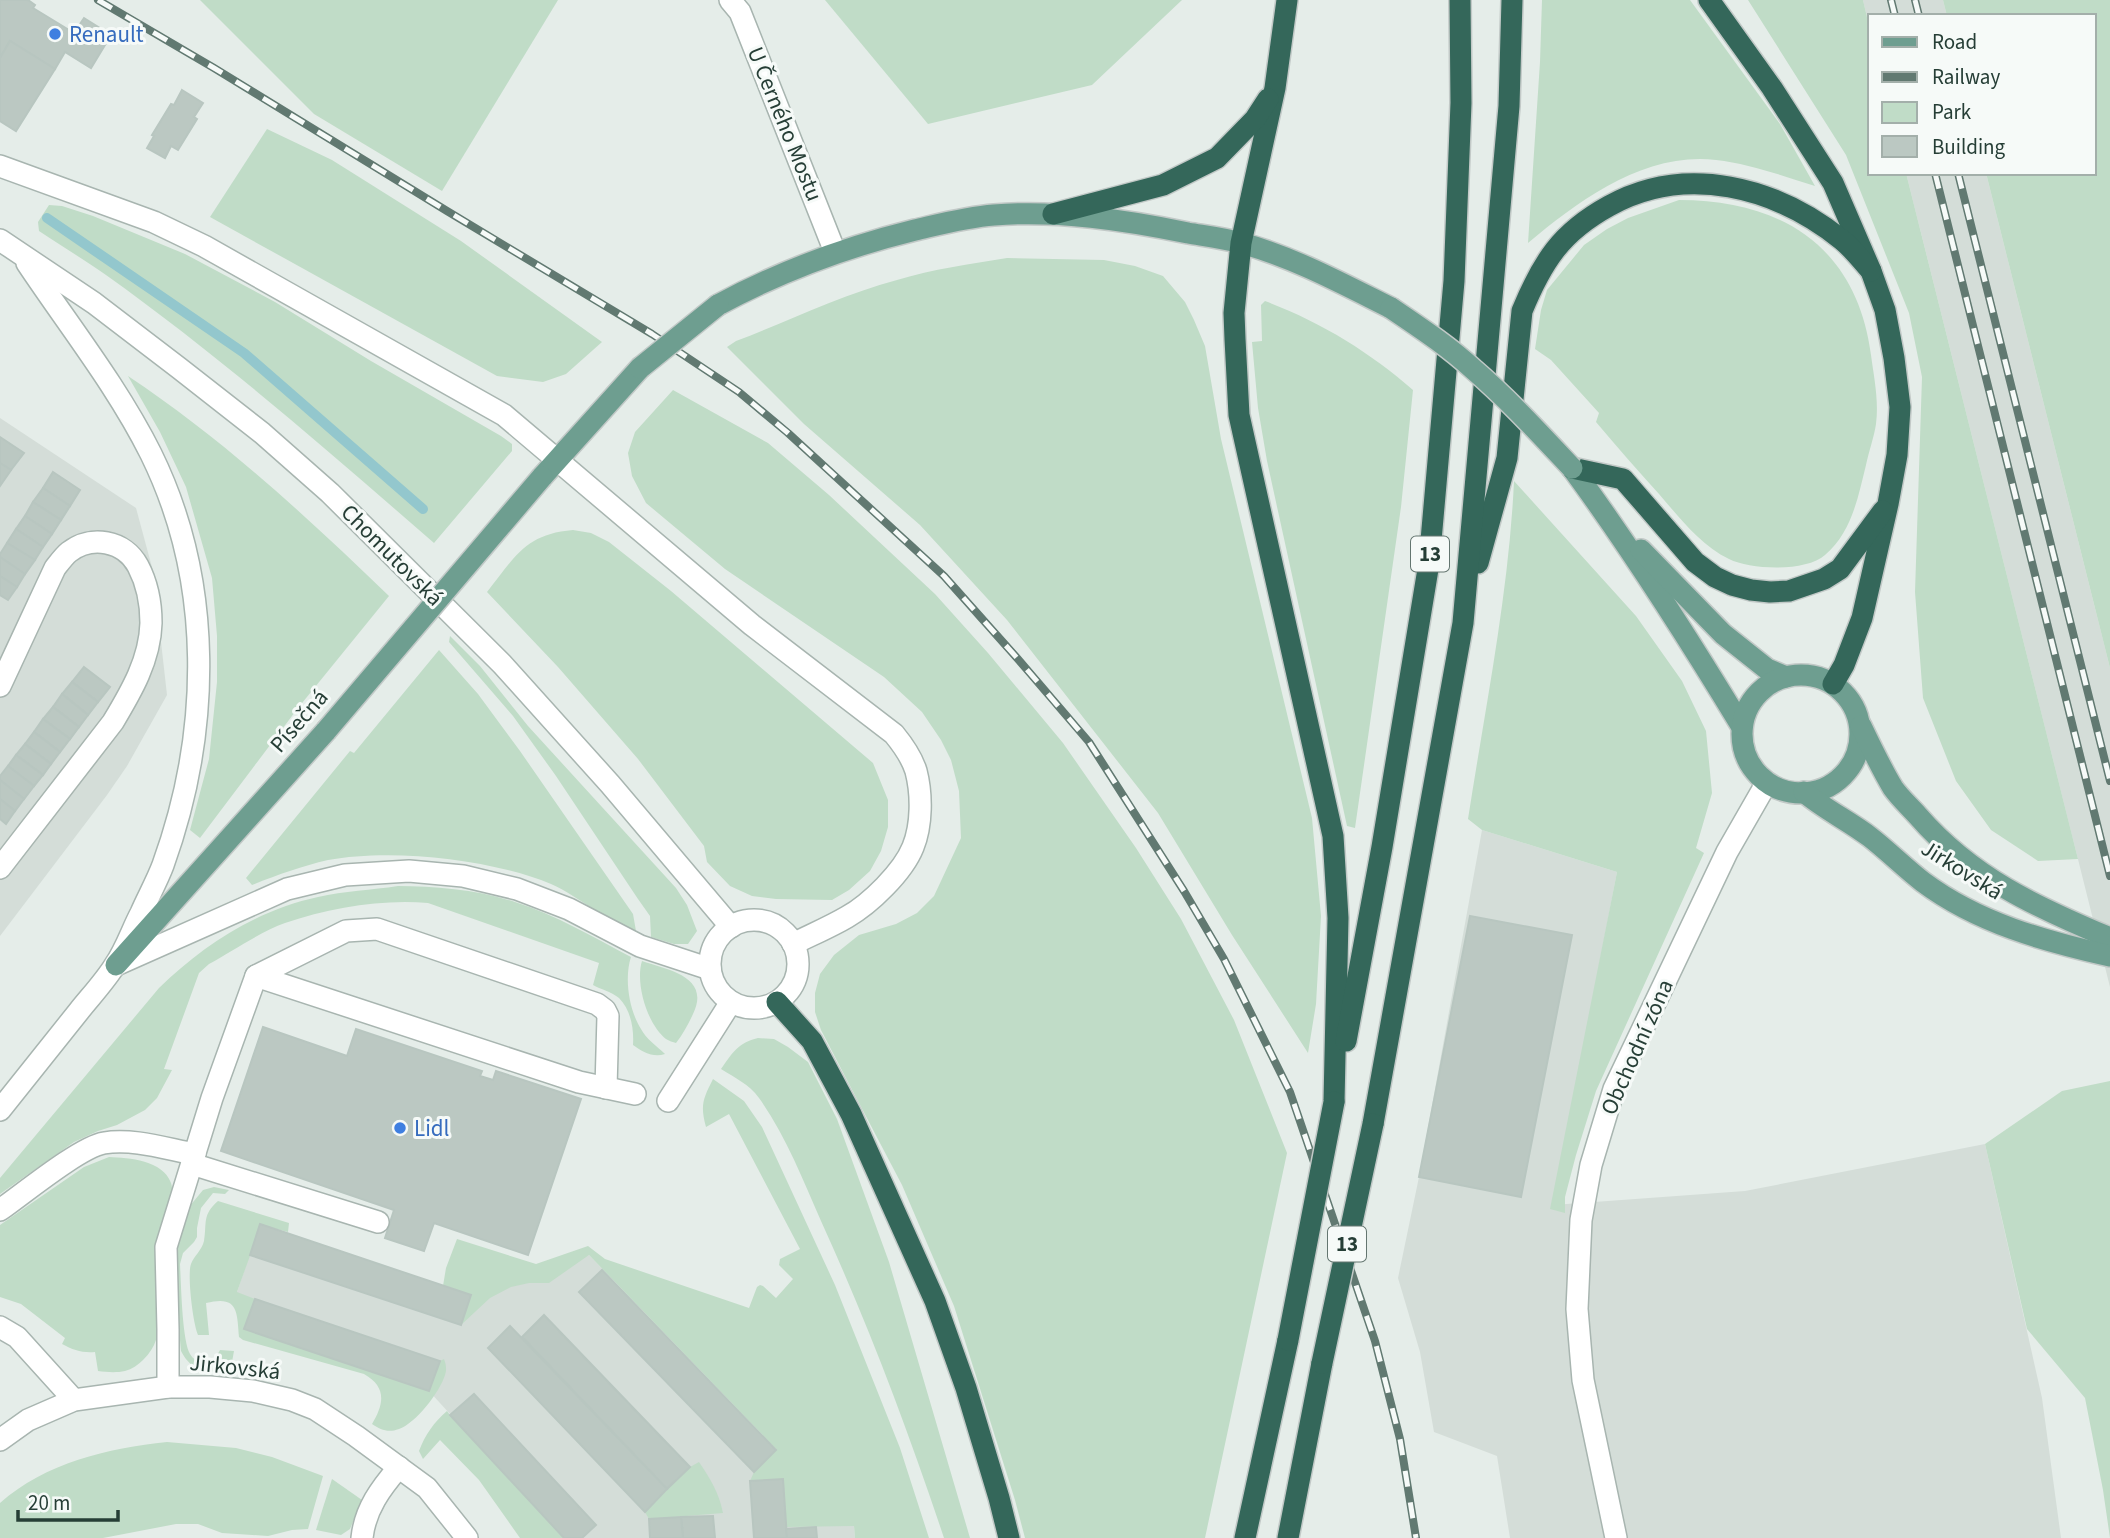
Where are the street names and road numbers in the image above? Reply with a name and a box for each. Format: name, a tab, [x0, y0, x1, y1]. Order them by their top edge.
street label: U Černého Mostu	[739, 42, 831, 206]
street label: Chomutovská	[333, 496, 451, 614]
road number: 13	[1411, 536, 1449, 572]
street label: Písečná	[262, 682, 336, 760]
street label: Jirkovská	[1915, 832, 2009, 908]
street label: Obchodní zóna	[1592, 974, 1682, 1120]
road number: 13	[1328, 1226, 1366, 1262]
street label: Jirkovská	[188, 1346, 282, 1388]

